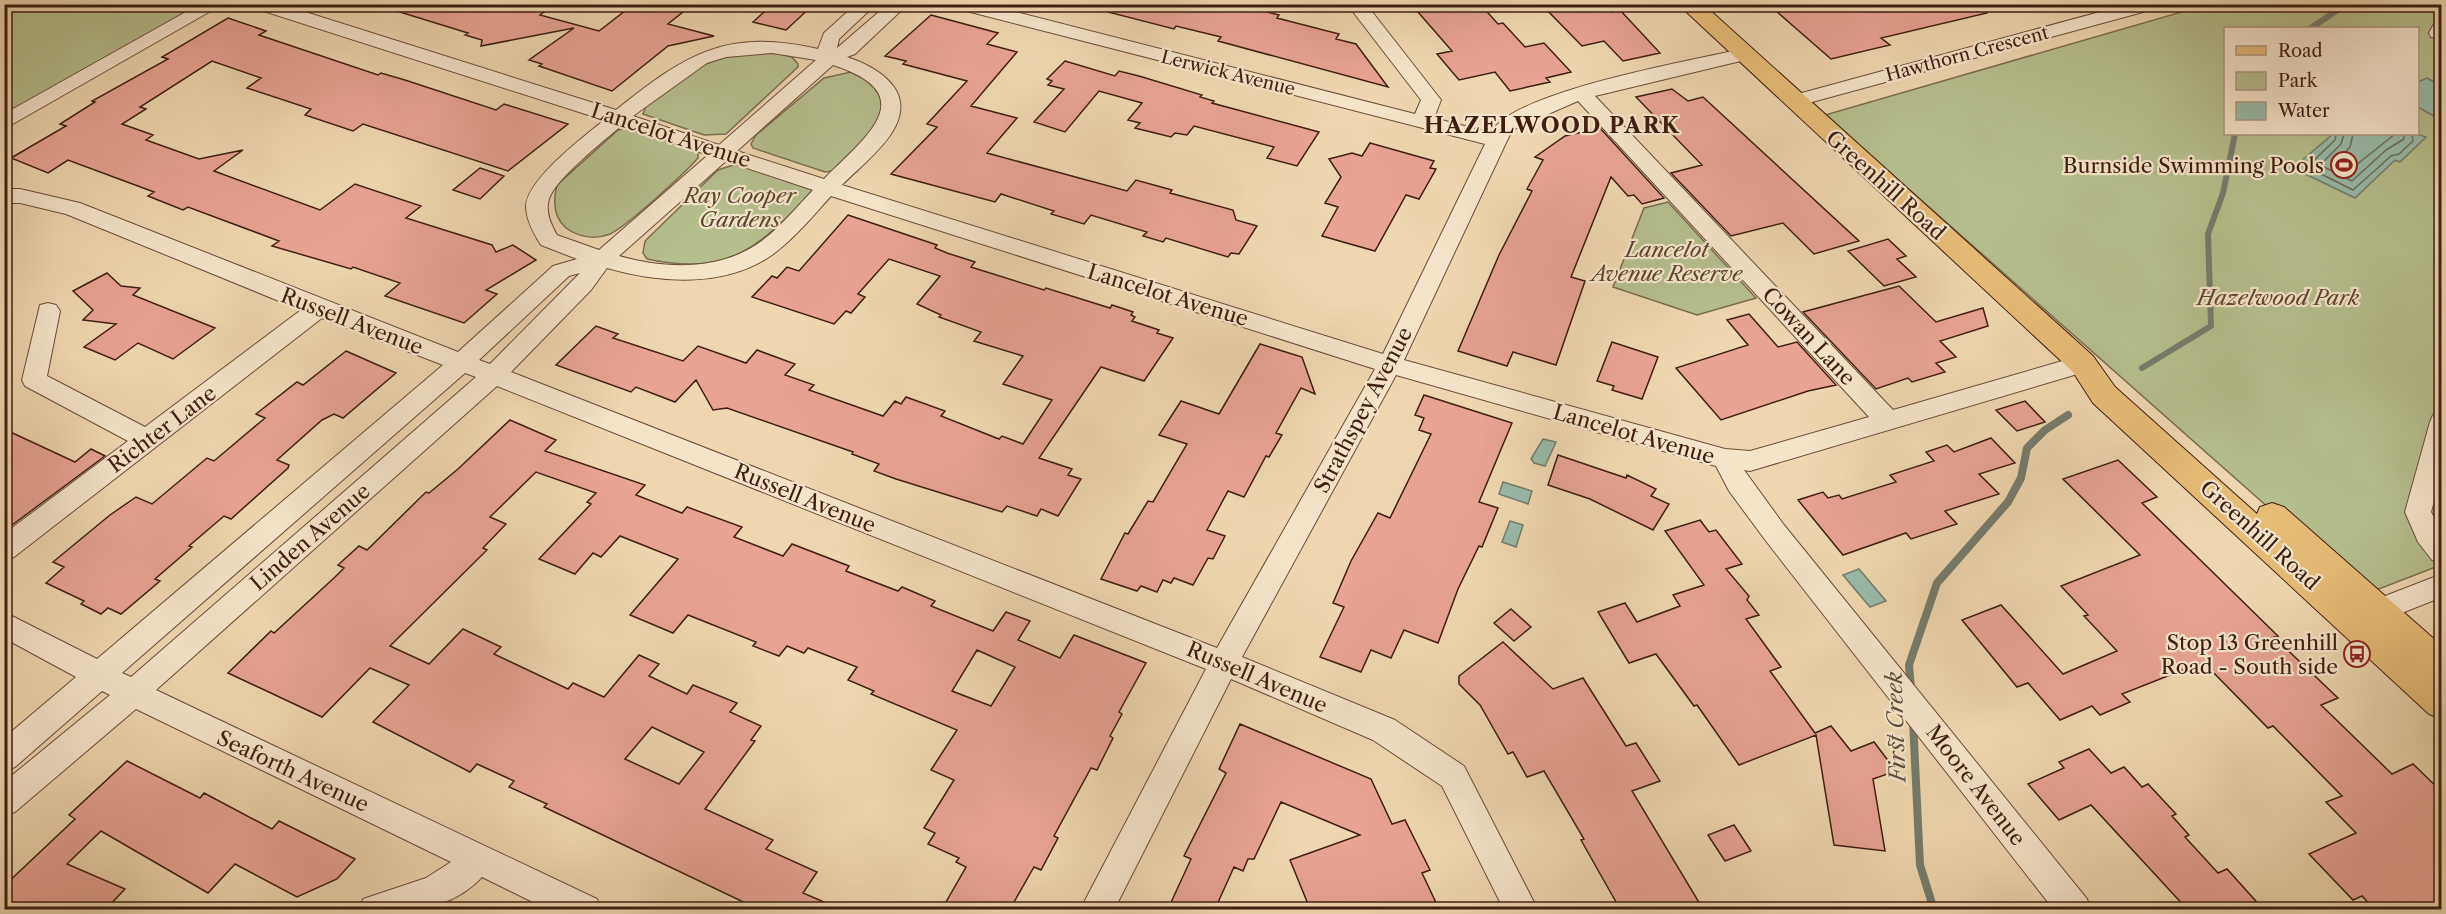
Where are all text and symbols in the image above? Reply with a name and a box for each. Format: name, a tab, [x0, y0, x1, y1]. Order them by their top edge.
street label: Hawthorn Crescent	[1883, 21, 2051, 86]
legend	[2224, 27, 2419, 135]
text: Road	[2278, 40, 2323, 62]
street label: Lerwick Avenue	[1159, 46, 1297, 100]
text: Park	[2278, 70, 2319, 92]
street label: Lancelot Avenue	[588, 97, 754, 173]
text: Water	[2277, 100, 2330, 122]
district label: HAZELWOOD PARK	[1424, 112, 1680, 139]
street label: Greenhill Road	[1821, 125, 1951, 245]
sports icon: Burnside Swimming Pools	[2329, 150, 2359, 180]
place label: Burnside Swimming Pools	[2063, 153, 2324, 178]
park label: Ray Cooper Gardens	[682, 183, 797, 232]
park label: Lancelot Avenue Reserve	[1589, 237, 1743, 286]
street label: Lancelot Avenue	[1085, 259, 1251, 331]
street label: Russell Avenue	[277, 282, 427, 360]
street label: Cowan Lane	[1757, 282, 1861, 390]
park label: Hazelwood Park	[2195, 285, 2359, 310]
street label: Strathspey Avenue	[1309, 323, 1417, 497]
street label: Richter Lane	[103, 380, 221, 478]
street label: Lancelot Avenue	[1550, 399, 1718, 469]
street label: Russell Avenue	[731, 458, 879, 538]
street label: Greenhill Road	[2195, 475, 2325, 595]
street label: Linden Avenue	[245, 478, 375, 596]
place label: Stop 13 Greenhill Road - South side	[2161, 630, 2338, 679]
street label: Russell Avenue	[1183, 636, 1331, 718]
bus stop icon: Stop 13 Greenhill Road - South side	[2342, 639, 2372, 669]
water label: First Creek	[1881, 671, 1911, 785]
street label: Moore Avenue	[1921, 720, 2031, 850]
street label: Seaforth Avenue	[213, 725, 373, 817]

